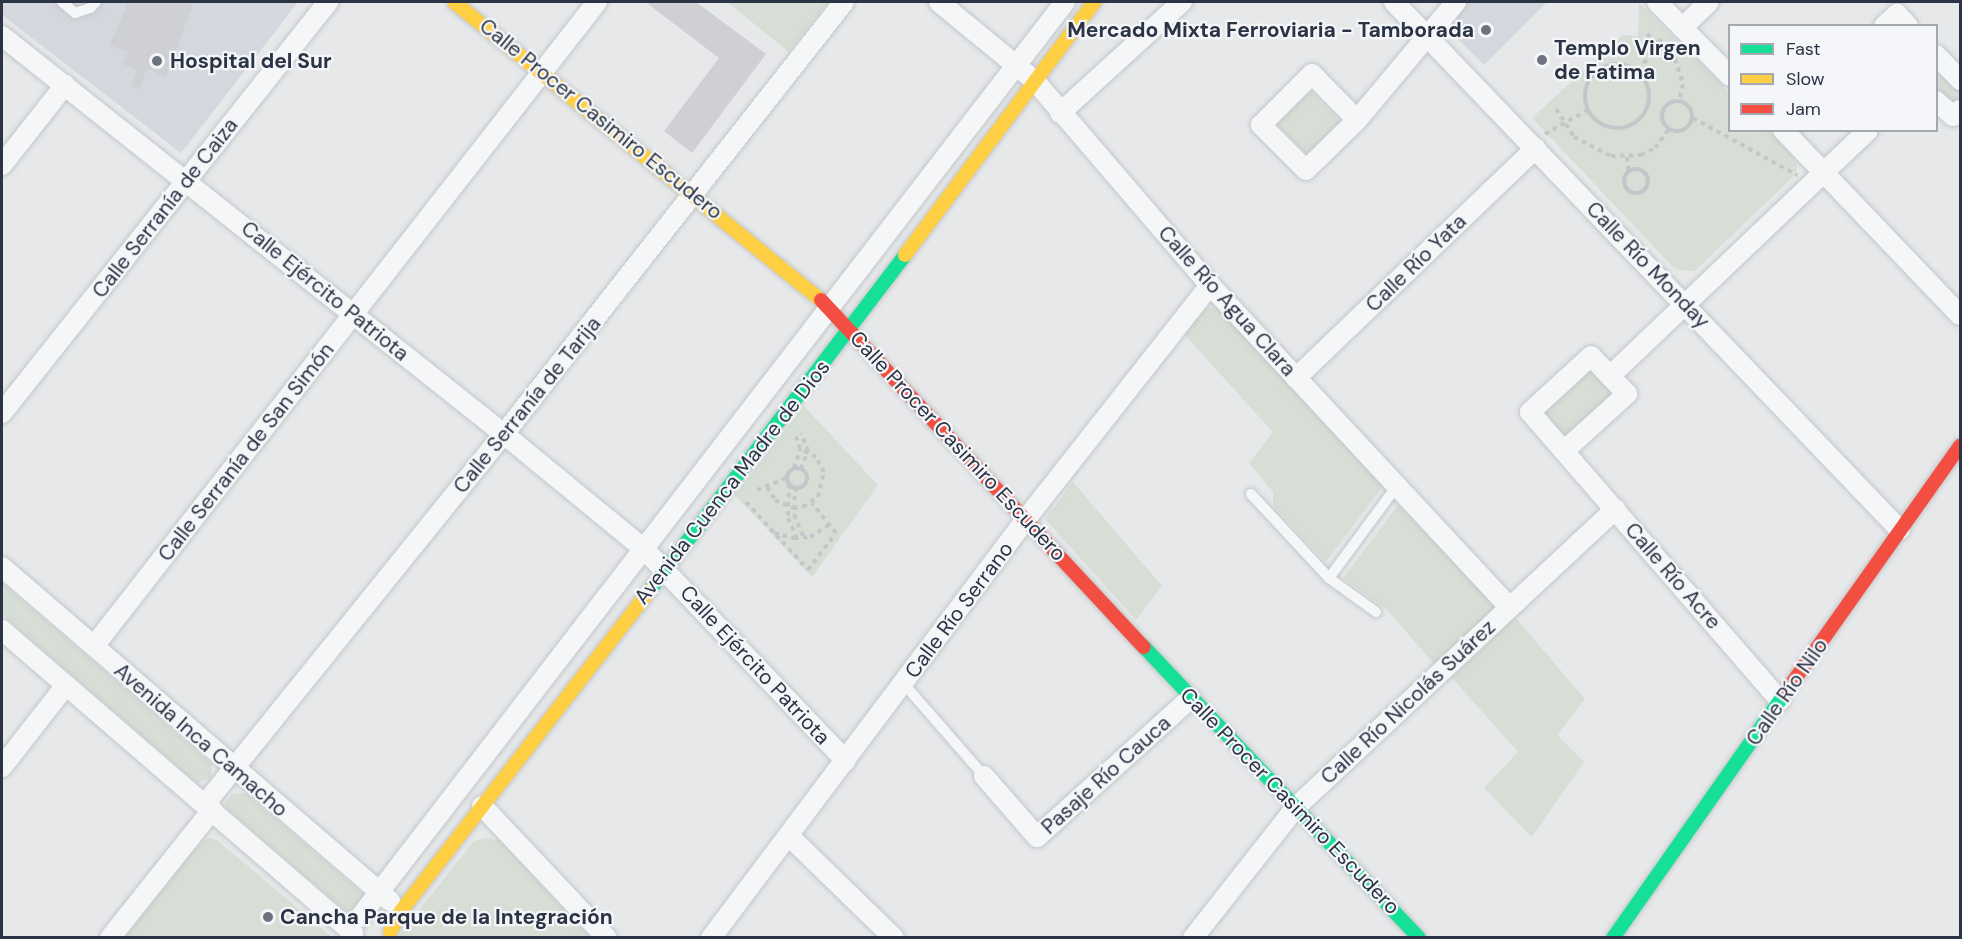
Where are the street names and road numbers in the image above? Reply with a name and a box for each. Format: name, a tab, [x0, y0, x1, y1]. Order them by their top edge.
street label: Calle Procer Casimiro Escudero	[474, 13, 728, 225]
street label: Calle Serranía de Caiza	[87, 113, 243, 303]
street label: Calle Río Monday	[1581, 196, 1715, 334]
street label: Calle Río Yata	[1360, 209, 1472, 317]
street label: Calle Ejército Patriota	[236, 216, 414, 366]
street label: Calle Río Agua Clara	[1153, 221, 1301, 381]
street label: Calle Serranía de Tarija	[448, 312, 606, 498]
street label: Calle Procer Casimiro Escudero	[845, 326, 1071, 566]
street label: Calle Serranía de San Simón	[153, 338, 339, 566]
street label: Avenida Cuenca Madre de Dios	[629, 355, 835, 609]
street label: Calle Río Acre	[1620, 517, 1726, 635]
street label: Calle Río Serrano	[900, 537, 1018, 683]
street label: Calle Ejército Patriota	[675, 580, 835, 750]
street label: Calle Río Nicolás Suárez	[1316, 615, 1500, 789]
street label: Calle Río Nilo	[1741, 633, 1833, 751]
street label: Avenida Inca Camacho	[109, 658, 293, 822]
street label: Calle Procer Casimiro Escudero	[1175, 682, 1405, 920]
street label: Pasaje Río Cauca	[1036, 710, 1176, 840]

